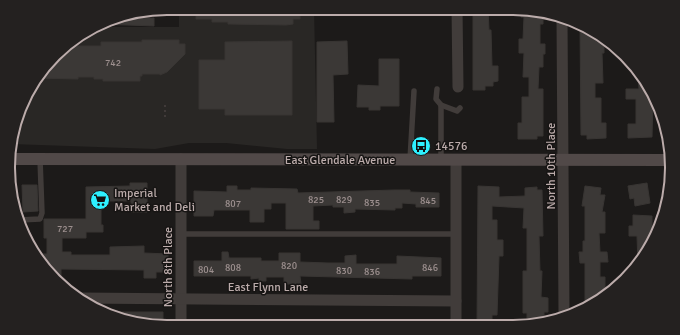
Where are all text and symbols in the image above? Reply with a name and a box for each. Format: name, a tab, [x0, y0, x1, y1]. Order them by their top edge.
house number: 742	[105, 57, 121, 69]
street label: North 10th Place	[544, 123, 559, 209]
bus stop icon: 14576	[410, 135, 432, 157]
place label: 14576	[435, 139, 467, 154]
street label: East Glendale Avenue	[285, 153, 395, 168]
place label: Imperial Market and Deli	[114, 186, 195, 215]
supermarket icon: Imperial Market and Deli	[89, 189, 111, 211]
house number: 825	[308, 194, 324, 206]
house number: 829	[336, 194, 352, 206]
house number: 845	[420, 195, 436, 207]
house number: 835	[364, 197, 380, 209]
house number: 807	[225, 198, 241, 210]
house number: 727	[57, 223, 73, 235]
street label: North 8th Place	[161, 227, 176, 307]
house number: 820	[281, 260, 297, 272]
house number: 808	[225, 262, 241, 274]
house number: 846	[422, 262, 438, 274]
house number: 804	[198, 264, 215, 276]
house number: 830	[336, 265, 352, 277]
house number: 836	[364, 266, 380, 278]
street label: East Flynn Lane	[228, 280, 308, 295]

